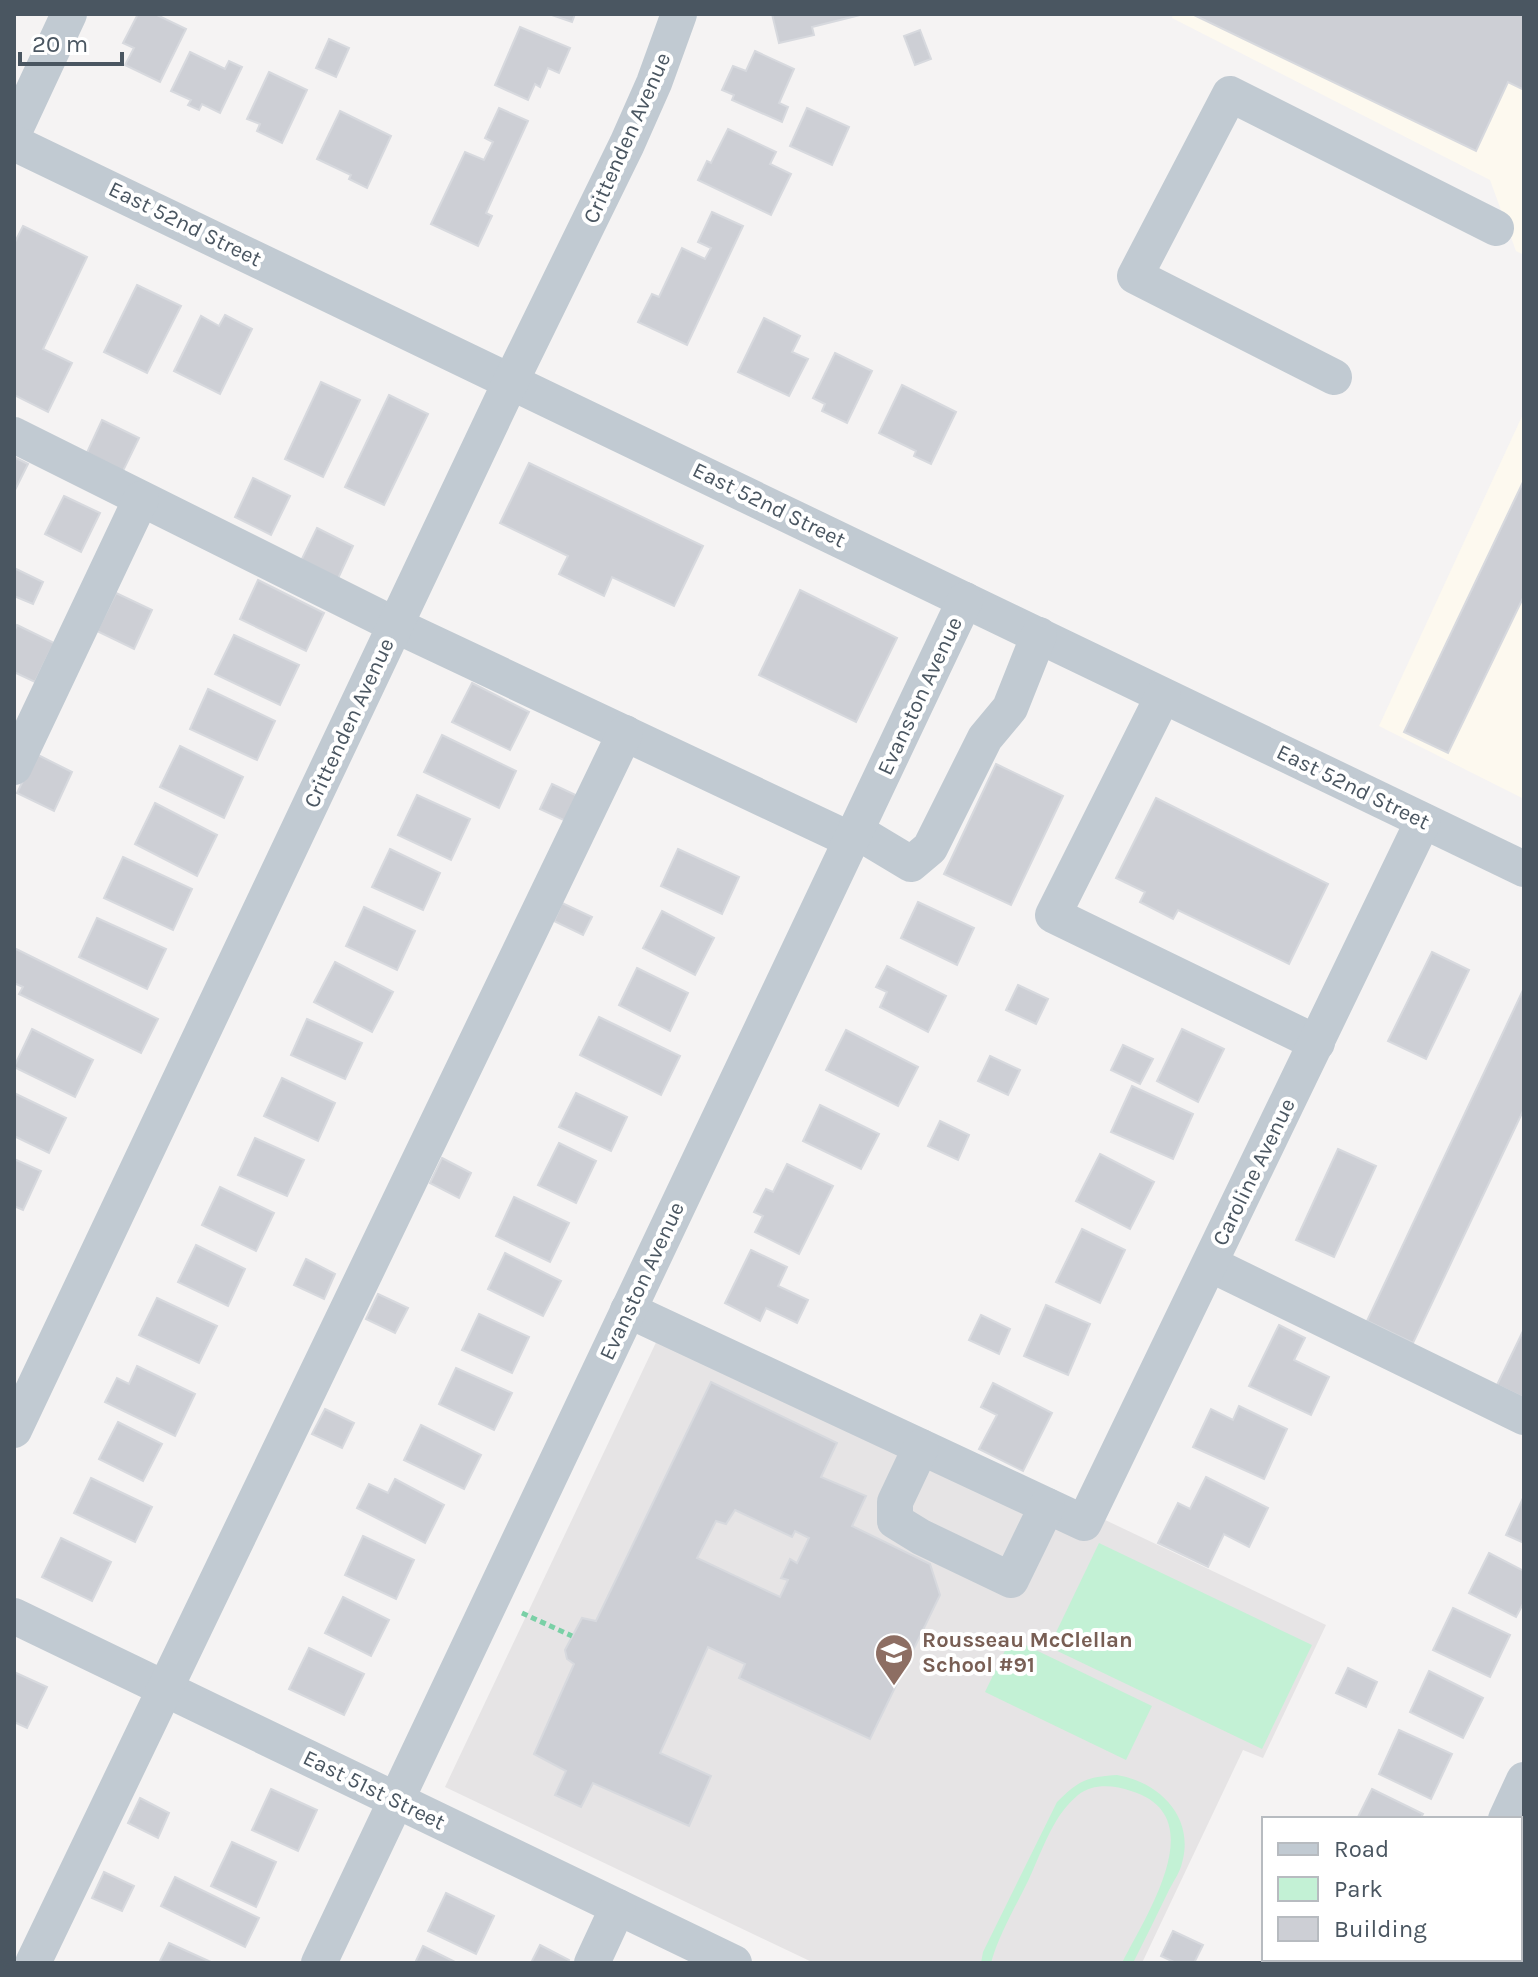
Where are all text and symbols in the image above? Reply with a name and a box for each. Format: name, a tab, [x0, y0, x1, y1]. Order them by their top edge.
scale bar	[20, 16, 122, 66]
text: 20 m	[32, 30, 88, 58]
street label: Crittenden Avenue	[578, 49, 676, 227]
street label: East 52nd Street	[104, 176, 266, 272]
street label: East 52nd Street	[688, 457, 850, 553]
street label: Evanston Avenue	[872, 613, 968, 779]
street label: Crittenden Avenue	[298, 634, 400, 812]
street label: East 52nd Street	[1272, 739, 1434, 835]
street label: Caroline Avenue	[1207, 1094, 1301, 1250]
street label: Evanston Avenue	[594, 1198, 690, 1364]
place label: Rousseau McClellan School #91	[922, 1627, 1133, 1678]
school or university icon: Rousseau McClellan School #91	[873, 1632, 915, 1687]
street label: East 51st Street	[299, 1744, 449, 1836]
legend	[1262, 1817, 1522, 1961]
text: Road	[1334, 1835, 1389, 1863]
text: Park	[1334, 1875, 1383, 1903]
text: Building	[1334, 1915, 1427, 1943]

